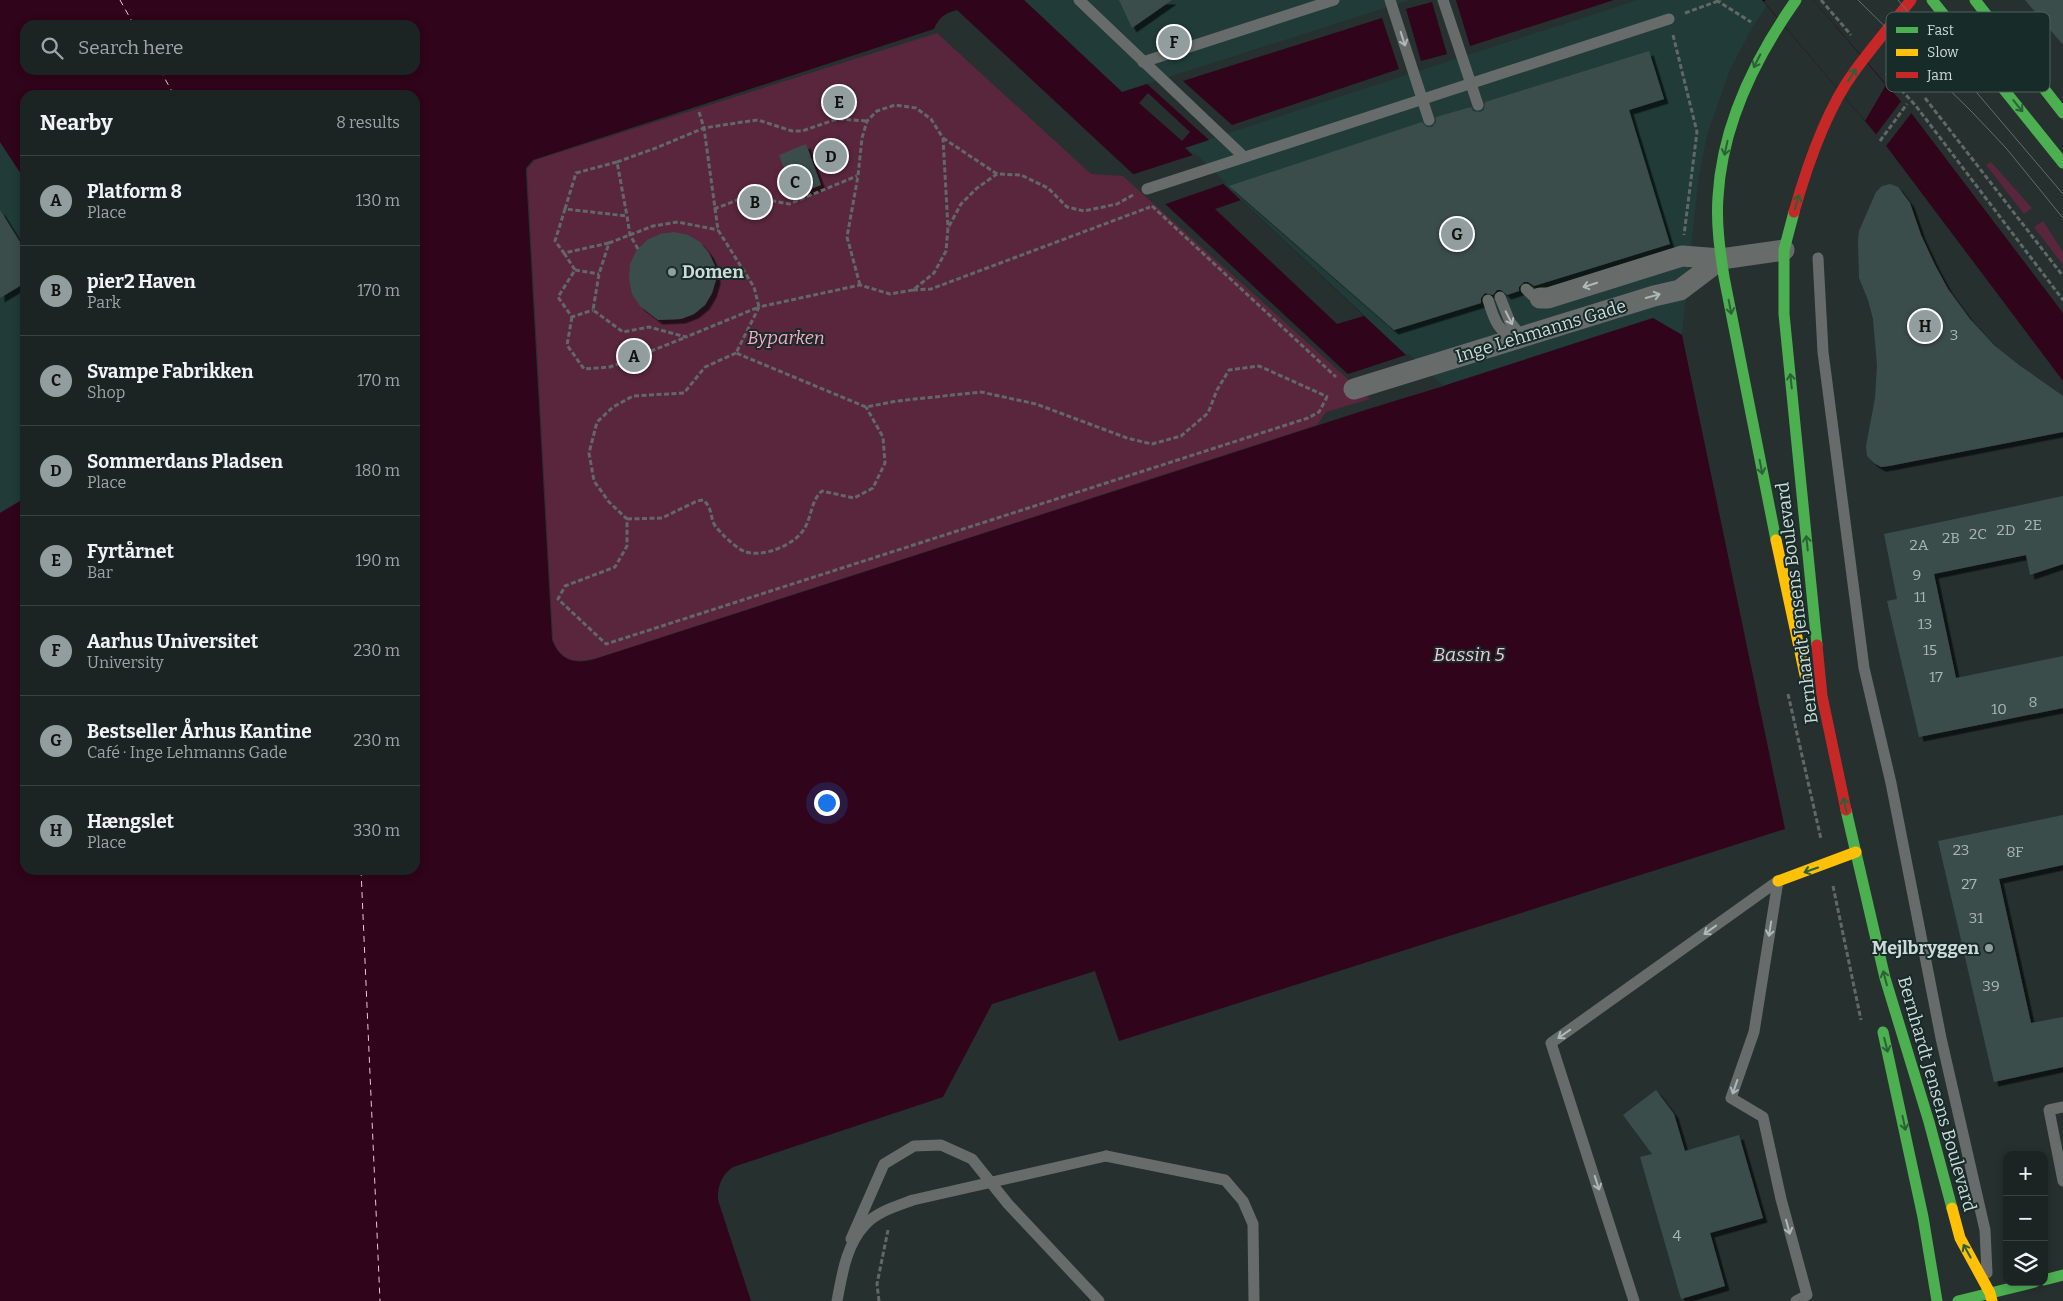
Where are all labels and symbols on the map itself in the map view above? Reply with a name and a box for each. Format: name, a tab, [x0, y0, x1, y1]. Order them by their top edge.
legend	[1886, 12, 2050, 92]
text: Fast	[1927, 22, 1954, 39]
pin: F	[1158, 23, 1190, 61]
one-way arrow	[1399, 30, 1408, 46]
text: Slow	[1927, 44, 1959, 61]
one-way arrow	[1752, 53, 1761, 68]
text: Jam	[1926, 67, 1953, 84]
one-way arrow	[1848, 69, 1858, 83]
pin: E	[823, 83, 855, 121]
one-way arrow	[2012, 100, 2023, 113]
pin: D	[815, 137, 847, 175]
one-way arrow	[1720, 140, 1730, 156]
pin: C	[779, 163, 811, 201]
pin: B	[739, 183, 771, 221]
one-way arrow	[1792, 195, 1802, 211]
pin: G	[1441, 215, 1473, 253]
place label: Domen	[682, 261, 744, 283]
marker: Domen	[666, 266, 678, 278]
one-way arrow	[1582, 281, 1598, 290]
one-way arrow	[1644, 291, 1660, 301]
street label: Inge Lehmanns Gade	[1453, 295, 1629, 367]
one-way arrow	[1726, 299, 1736, 315]
pin: H	[1909, 307, 1941, 345]
one-way arrow	[1505, 310, 1514, 325]
house number: 3	[1950, 326, 1958, 344]
park label: Byparken	[747, 327, 825, 349]
pin: A	[618, 337, 650, 375]
one-way arrow	[1786, 373, 1795, 389]
one-way arrow	[1757, 458, 1766, 474]
street label: Bernhardt Jensens Boulevard	[1771, 480, 1823, 725]
house number: 2E	[2024, 516, 2042, 534]
house number: 2D	[1997, 521, 2015, 539]
house number: 2C	[1969, 525, 1987, 543]
house number: 2B	[1942, 529, 1960, 547]
one-way arrow	[1802, 535, 1812, 551]
house number: 2A	[1910, 536, 1929, 554]
house number: 9	[1913, 566, 1921, 584]
house number: 11	[1914, 588, 1926, 606]
house number: 13	[1918, 615, 1932, 633]
house number: 15	[1923, 641, 1937, 659]
water label: Bassin 5	[1433, 643, 1505, 666]
house number: 17	[1929, 668, 1943, 686]
house number: 8	[2028, 693, 2038, 711]
house number: 10	[1991, 700, 2007, 718]
your location	[814, 790, 840, 816]
one-way arrow	[1840, 797, 1849, 813]
house number: 23	[1953, 841, 1969, 859]
house number: 8F	[2006, 843, 2024, 861]
one-way arrow	[1803, 865, 1819, 875]
house number: 27	[1961, 875, 1977, 893]
house number: 31	[1969, 909, 1983, 927]
one-way arrow	[1765, 921, 1775, 937]
one-way arrow	[1703, 925, 1717, 935]
place label: Mejlbryggen	[1872, 937, 1979, 959]
marker: Mejlbryggen	[1983, 942, 1995, 954]
one-way arrow	[1880, 970, 1889, 986]
street label: Bernhardt Jensens Boulevard	[1893, 974, 1981, 1214]
house number: 39	[1982, 977, 2000, 995]
one-way arrow	[1557, 1029, 1571, 1039]
one-way arrow	[1882, 1036, 1892, 1052]
one-way arrow	[1729, 1079, 1739, 1095]
one-way arrow	[1899, 1114, 1909, 1130]
one-way arrow	[1592, 1175, 1602, 1191]
one-way arrow	[1784, 1219, 1793, 1235]
house number: 4	[1673, 1227, 1682, 1245]
one-way arrow	[1961, 1244, 1971, 1258]

